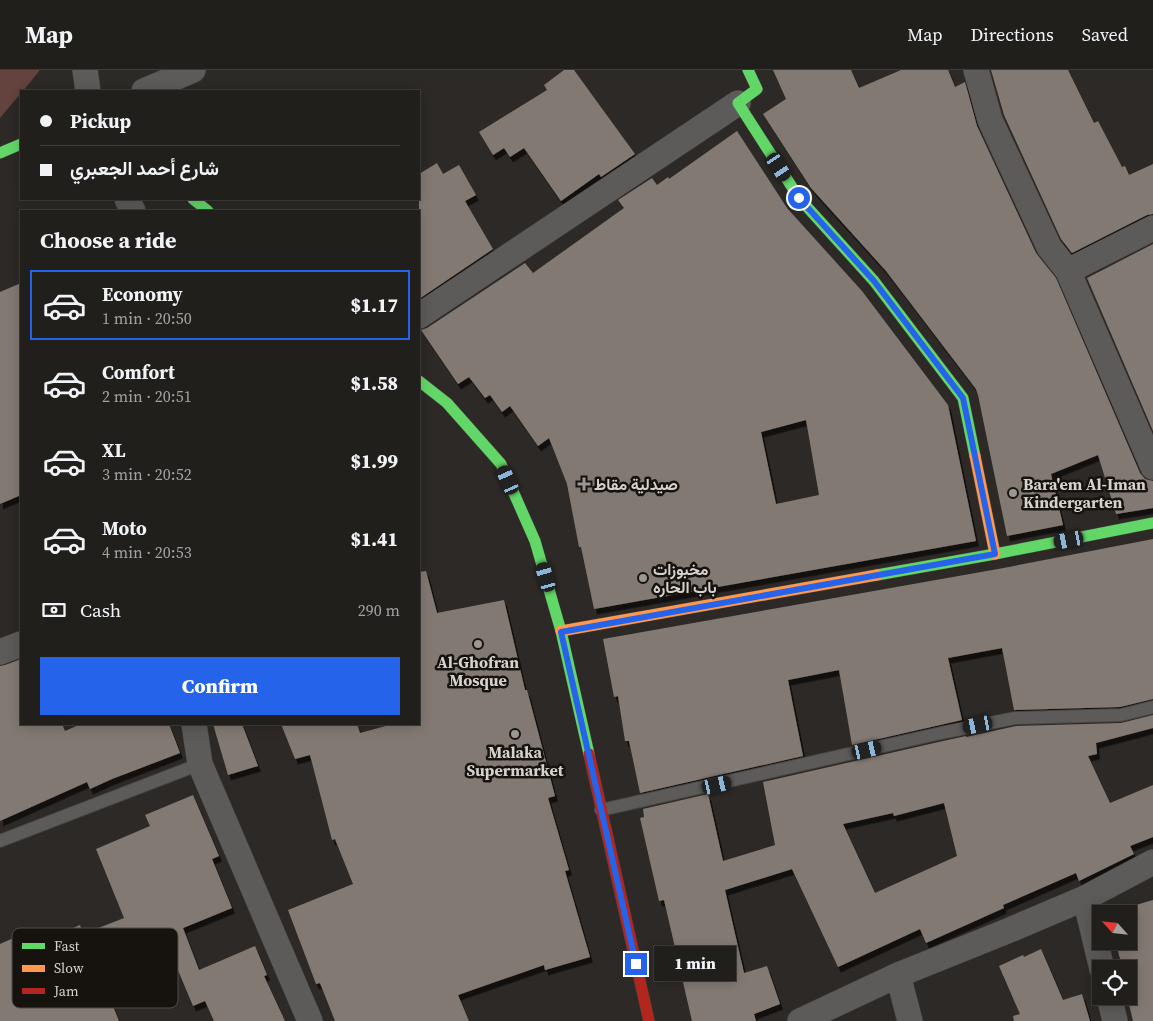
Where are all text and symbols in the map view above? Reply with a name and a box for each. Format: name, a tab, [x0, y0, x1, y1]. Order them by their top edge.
text: Map	[25, 18, 73, 51]
text: Map	[907, 22, 943, 47]
text: Directions	[971, 22, 1054, 47]
text: Saved	[1082, 22, 1128, 47]
text: Pickup	[70, 108, 131, 134]
car	[764, 150, 793, 184]
text: شارع أحمد الجعبري	[70, 155, 219, 181]
route start	[788, 187, 810, 209]
text: Choose a ride	[40, 225, 177, 255]
text: Economy	[102, 281, 183, 307]
icon: car	[42, 283, 87, 328]
text: $1.17	[350, 292, 398, 318]
text: 1 min · 20:50	[102, 307, 192, 329]
text: Comfort	[102, 359, 175, 385]
icon: car	[42, 361, 87, 406]
text: $1.58	[350, 370, 398, 396]
text: 2 min · 20:51	[102, 385, 192, 407]
text: XL	[102, 437, 125, 463]
icon: car	[42, 439, 87, 484]
text: $1.99	[350, 448, 398, 474]
text: 3 min · 20:52	[102, 463, 192, 485]
car	[495, 463, 520, 497]
place label: صيدلية مقاط	[594, 473, 678, 495]
place label: Bara'em Al-Iman Kindergarten	[1023, 473, 1146, 513]
marker: صيدلية مقاط	[578, 478, 590, 490]
marker: Bara'em Al-Iman Kindergarten	[1007, 487, 1019, 499]
text: Moto	[102, 515, 147, 541]
icon: car	[42, 517, 87, 562]
text: $1.41	[350, 526, 398, 552]
car	[1052, 530, 1085, 550]
text: 4 min · 20:53	[102, 541, 192, 563]
place label: مخبوزات باب الحاره	[653, 558, 717, 598]
car	[534, 561, 557, 593]
marker: مخبوزات باب الحاره	[637, 572, 649, 584]
icon: cash	[40, 596, 68, 624]
text: Cash	[80, 597, 121, 623]
text: 290 m	[358, 599, 400, 621]
marker: Al-Ghofran Mosque	[472, 638, 484, 650]
place label: Al-Ghofran Mosque	[437, 651, 519, 691]
button: Confirm	[40, 657, 400, 715]
car	[961, 715, 994, 735]
marker: Malaka Supermarket	[509, 728, 521, 740]
car	[850, 739, 883, 761]
place label: Malaka Supermarket	[466, 741, 564, 781]
car	[700, 774, 733, 796]
north arrow	[1092, 905, 1138, 950]
map controls	[1092, 905, 1137, 1005]
legend	[12, 928, 178, 1008]
text: Fast	[54, 936, 80, 956]
callout: 1 min	[654, 946, 736, 982]
text: 1 min	[674, 952, 716, 974]
route end	[625, 953, 647, 975]
text: Slow	[54, 958, 84, 978]
button: locate	[1092, 960, 1137, 1005]
text: Jam	[53, 981, 79, 1001]

